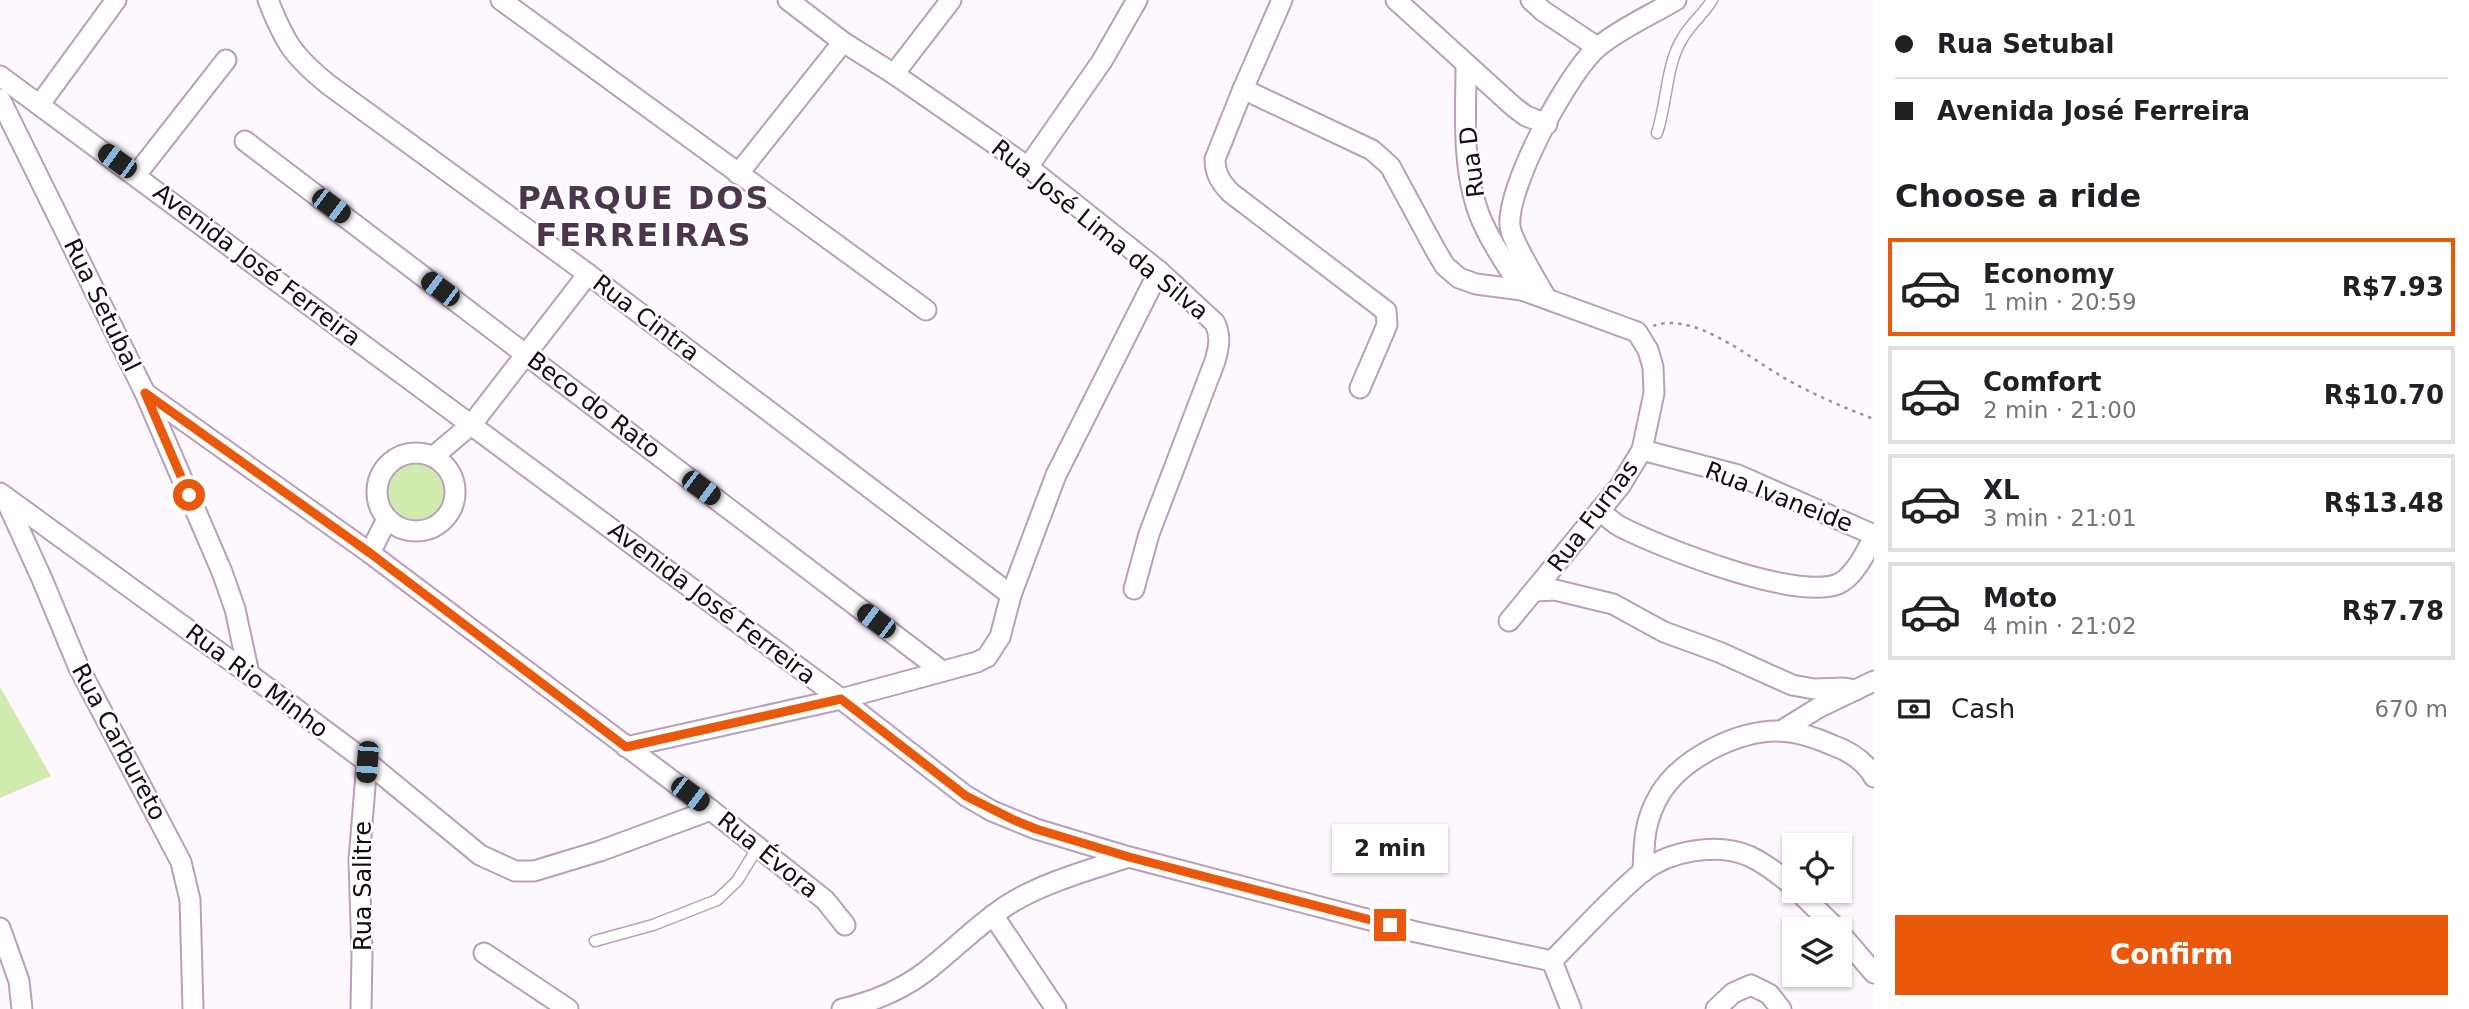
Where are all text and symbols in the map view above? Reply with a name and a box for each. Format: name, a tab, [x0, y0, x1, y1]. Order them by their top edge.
text: Rua Setubal	[1937, 29, 2115, 59]
text: Avenida José Ferreira	[1937, 96, 2250, 126]
street label: Rua D	[1454, 125, 1490, 199]
street label: Rua José Lima da Silva	[986, 134, 1214, 326]
car	[94, 140, 141, 182]
text: Choose a ride	[1895, 177, 2141, 215]
street label: Avenida José Ferreira	[148, 178, 366, 352]
district label: PARQUE DOS FERREIRAS	[518, 179, 770, 254]
car	[308, 185, 355, 227]
street label: Rua Setubal	[58, 234, 146, 376]
icon: car	[1899, 256, 1962, 319]
text: Economy	[1983, 259, 2114, 289]
car	[417, 268, 464, 310]
street label: Rua Cintra	[587, 269, 705, 367]
text: R$7.93	[2342, 272, 2444, 302]
text: 1 min · 20:59	[1983, 289, 2137, 315]
street label: Beco do Rato	[522, 346, 666, 464]
icon: car	[1899, 364, 1962, 427]
text: Comfort	[1983, 367, 2101, 397]
text: R$10.70	[2324, 380, 2444, 410]
text: 2 min · 21:00	[1983, 397, 2137, 423]
street label: Rua Furnas	[1542, 455, 1644, 577]
street label: Rua Ivaneide	[1701, 456, 1857, 538]
car	[678, 467, 725, 509]
icon: car	[1899, 472, 1962, 535]
text: XL	[1983, 475, 2020, 505]
route start	[173, 479, 205, 511]
text: R$13.48	[2324, 488, 2444, 518]
text: 3 min · 21:01	[1983, 505, 2137, 531]
street label: Avenida José Ferreira	[603, 516, 821, 690]
icon: car	[1899, 580, 1962, 643]
text: Moto	[1983, 583, 2057, 613]
text: R$7.78	[2342, 596, 2444, 626]
car	[853, 600, 900, 642]
text: 4 min · 21:02	[1983, 613, 2137, 639]
street label: Rua Rio Minho	[180, 618, 334, 744]
street label: Rua Carbureto	[66, 659, 172, 825]
icon: cash	[1895, 690, 1933, 728]
text: Cash	[1951, 694, 2015, 724]
text: 670 m	[2374, 696, 2448, 722]
car	[356, 740, 379, 784]
car	[667, 773, 714, 815]
street label: Rua Évora	[712, 805, 825, 904]
street label: Rua Salitre	[349, 821, 377, 951]
callout: 2 min	[1332, 824, 1448, 872]
map controls	[1782, 833, 1852, 987]
button: locate	[1782, 833, 1852, 903]
text: 2 min	[1354, 835, 1426, 861]
route end	[1374, 909, 1406, 941]
button: Confirm	[1895, 915, 2448, 995]
button: layers	[1782, 917, 1852, 987]

